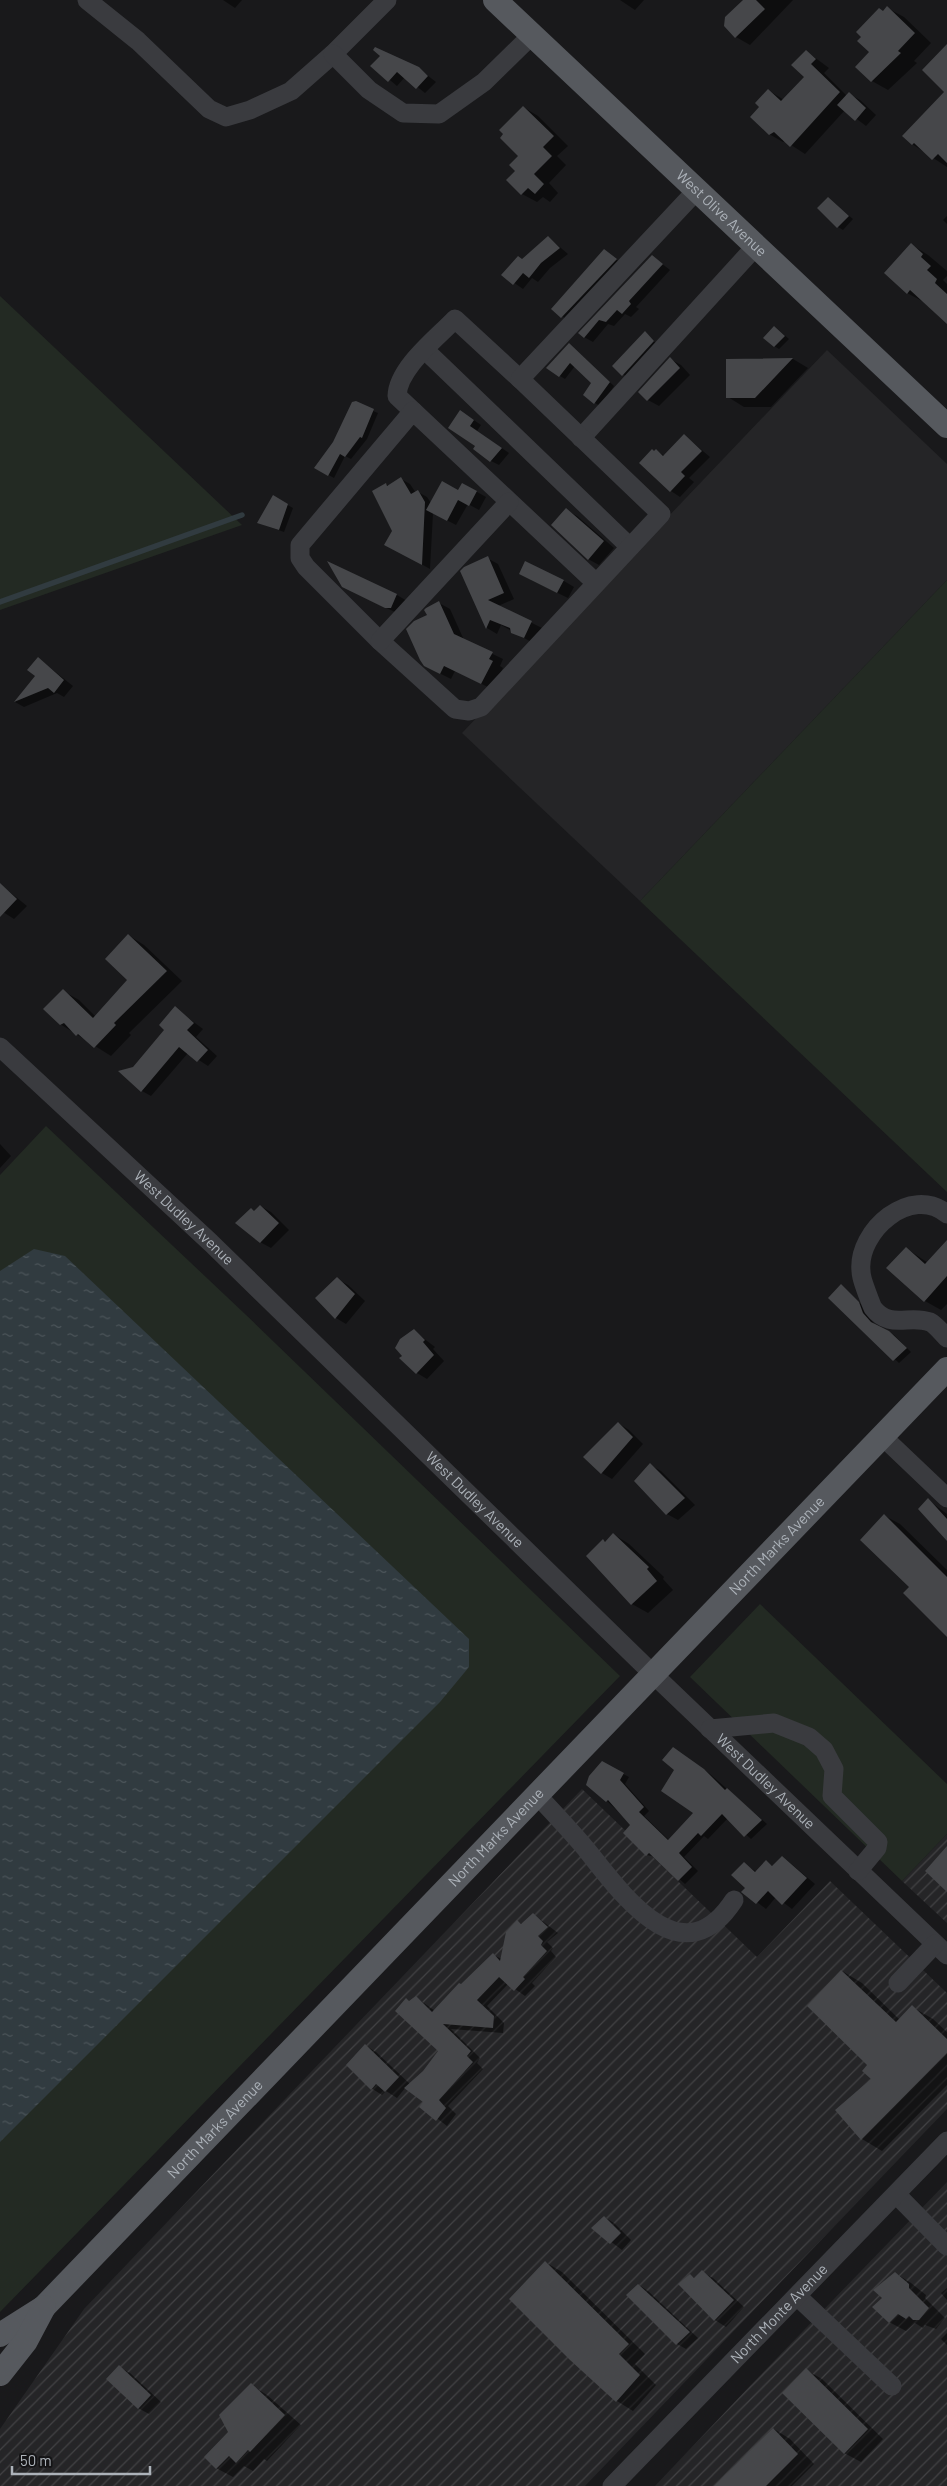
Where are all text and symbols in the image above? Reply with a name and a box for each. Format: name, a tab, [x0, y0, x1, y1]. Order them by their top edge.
street label: West Olive Avenue	[673, 165, 771, 260]
street label: West Dudley Avenue	[131, 1166, 238, 1268]
street label: West Dudley Avenue	[422, 1447, 528, 1551]
street label: North Marks Avenue	[725, 1492, 828, 1598]
street label: West Dudley Avenue	[713, 1729, 820, 1832]
street label: North Marks Avenue	[444, 1784, 547, 1890]
street label: North Marks Avenue	[163, 2075, 266, 2181]
street label: North Monte Avenue	[726, 2260, 831, 2367]
scale bar	[12, 2444, 150, 2476]
text: 50 m	[20, 2451, 52, 2469]

